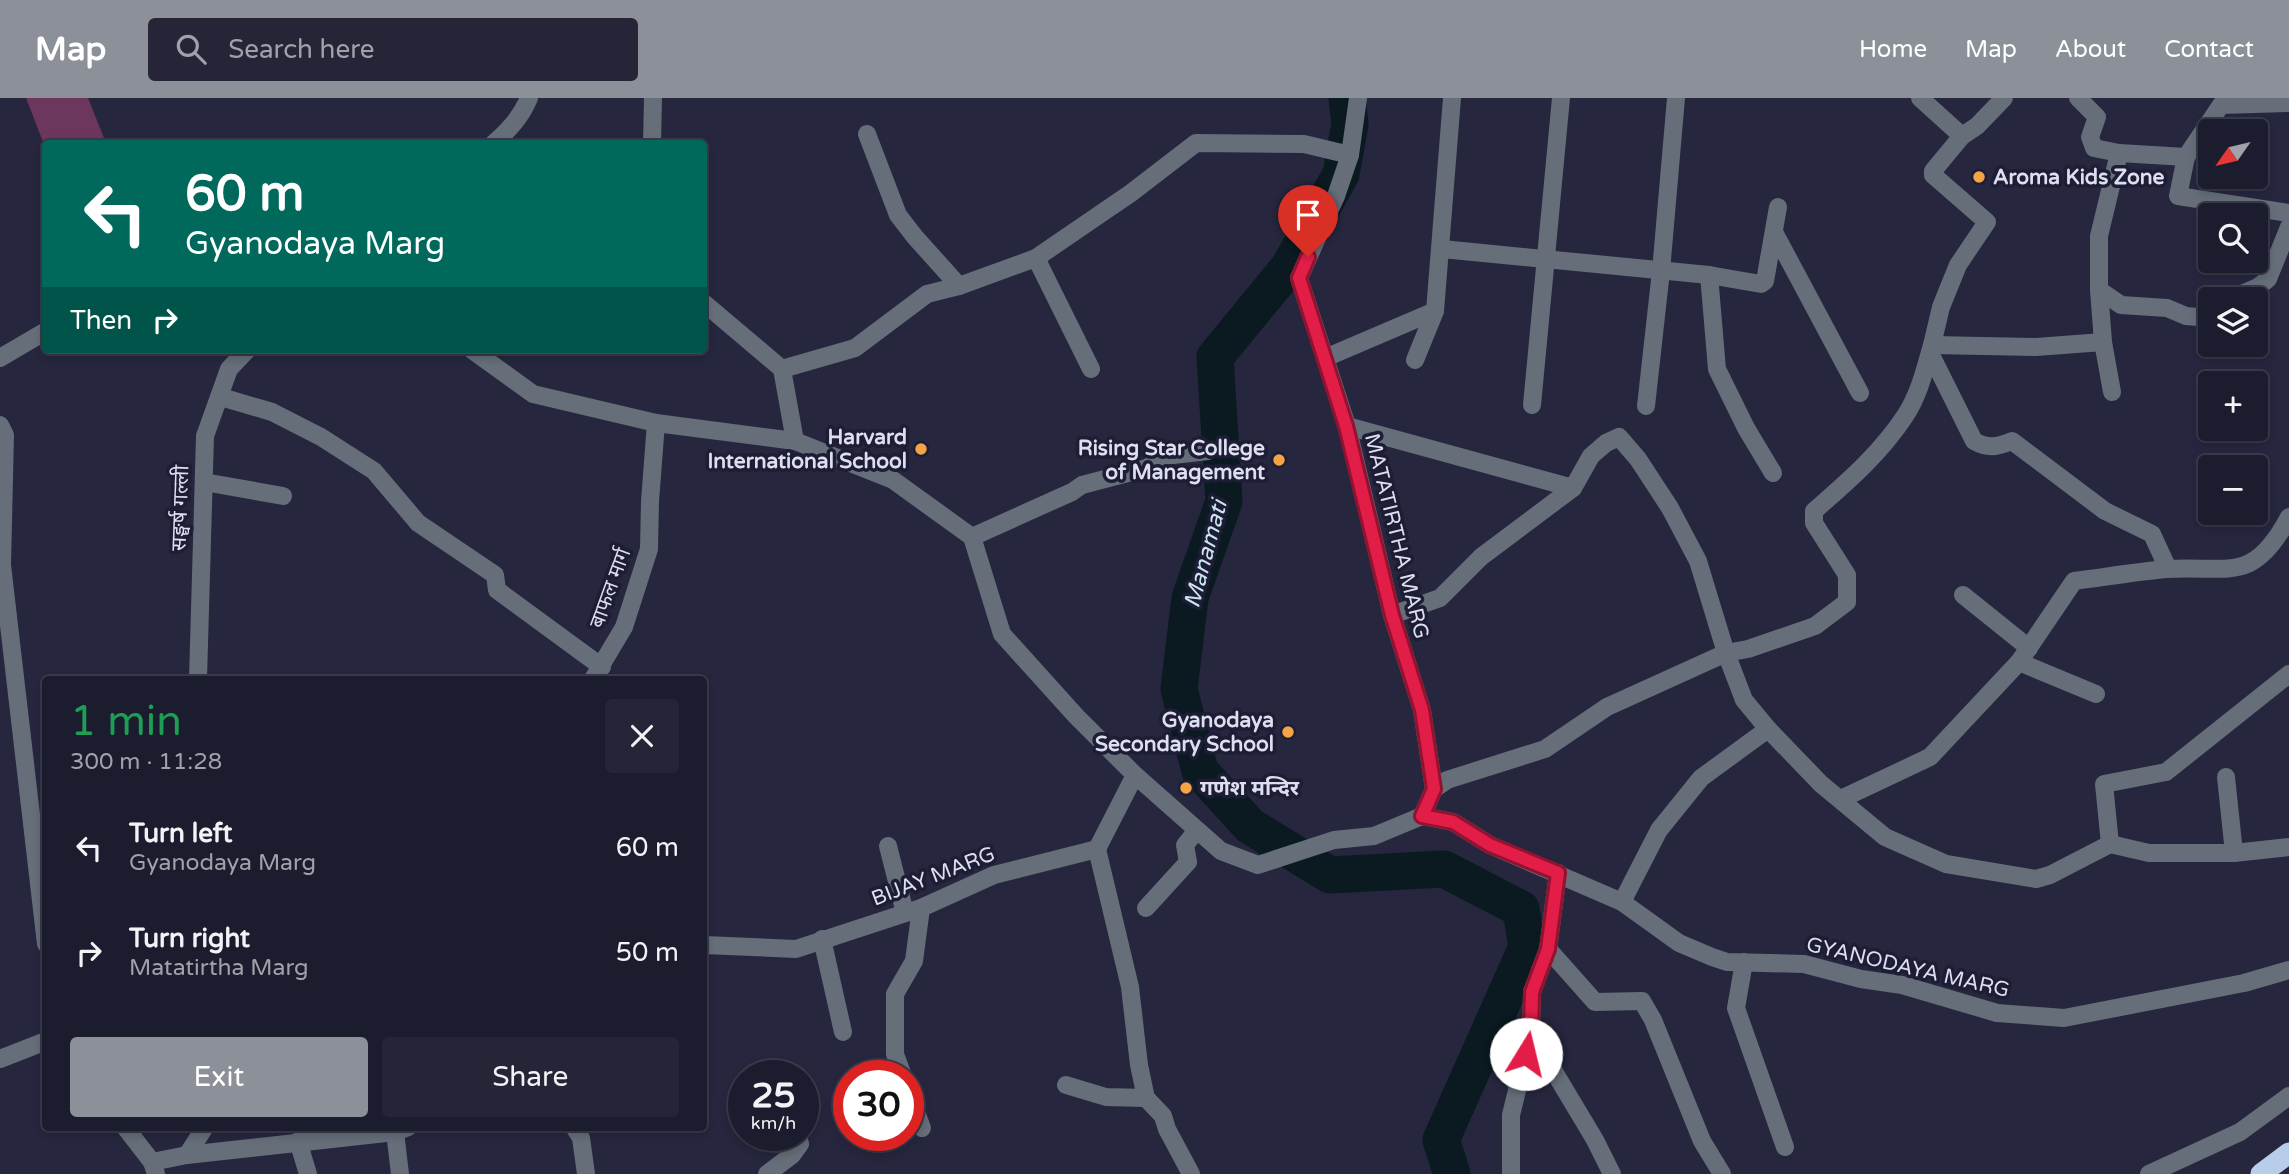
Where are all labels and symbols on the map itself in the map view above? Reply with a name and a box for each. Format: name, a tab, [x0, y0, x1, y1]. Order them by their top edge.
north arrow	[2198, 119, 2268, 189]
place label: Aroma Kids Zone	[1993, 165, 2165, 190]
marker: Aroma Kids Zone	[1971, 169, 1987, 185]
pin	[1278, 185, 1338, 257]
place label: Harvard International School	[708, 425, 907, 474]
street label: MATATIRTHA MARG	[1359, 431, 1434, 641]
place label: Rising Star College of Management	[1078, 436, 1265, 485]
marker: Harvard International School	[913, 441, 929, 457]
marker: Rising Star College of Management	[1271, 452, 1287, 468]
street label: सङ्घर्ष गल्ली	[167, 464, 195, 551]
water label: Manamati	[1178, 494, 1235, 611]
street label: बाफल मार्ग	[585, 544, 637, 632]
place label: Gyanodaya Secondary School	[1095, 708, 1274, 757]
marker: Gyanodaya Secondary School	[1280, 724, 1296, 740]
place label: गणेश मन्दिर	[1200, 776, 1300, 801]
marker: गणेश मन्दिर	[1178, 780, 1194, 796]
street label: BIJAY MARG	[868, 841, 999, 912]
street label: GYANODAYA MARG	[1804, 932, 2012, 1003]
position arrow	[1489, 1017, 1563, 1091]
speed limit sign: 30	[833, 1060, 924, 1151]

